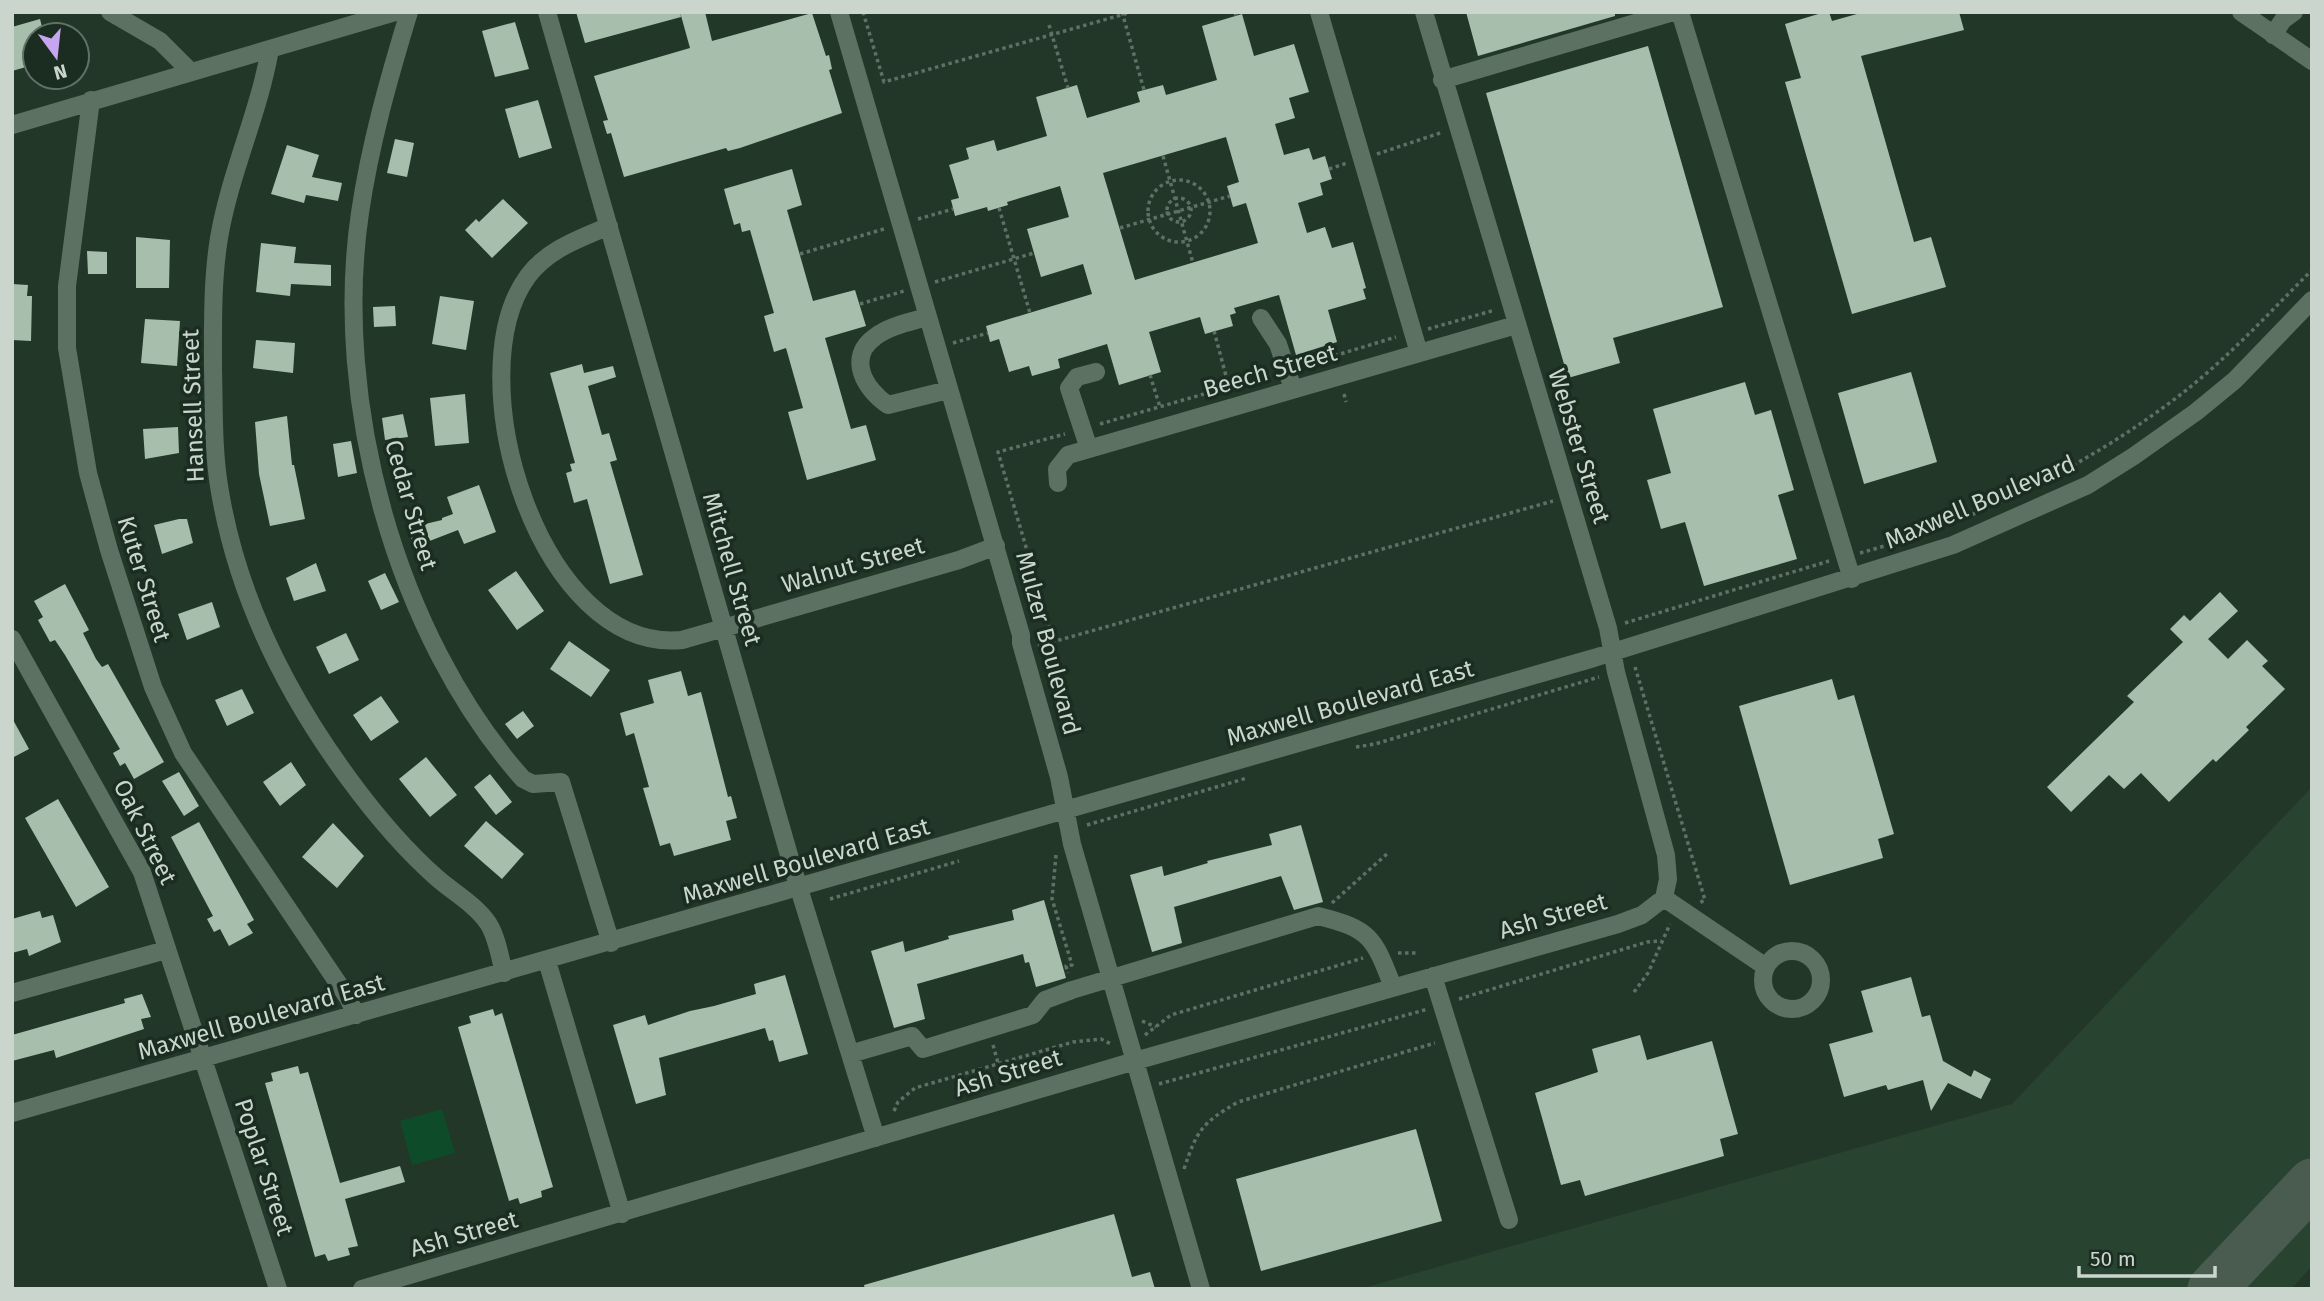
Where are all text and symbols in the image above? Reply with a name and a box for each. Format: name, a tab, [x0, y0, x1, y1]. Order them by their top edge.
north arrow	[21, 21, 91, 91]
text: N	[51, 59, 69, 85]
street label: Hansell Street	[176, 329, 210, 483]
street label: Beech Street	[1200, 338, 1340, 403]
street label: Webster Street	[1542, 365, 1616, 527]
street label: Cedar Street	[379, 437, 443, 574]
street label: Maxwell Boulevard	[1881, 449, 2079, 555]
street label: Mitchell Street	[697, 489, 767, 649]
street label: Kuter Street	[112, 513, 176, 646]
street label: Walnut Street	[778, 531, 928, 599]
street label: Mulzer Boulevard	[1010, 548, 1086, 738]
street label: Maxwell Boulevard East	[1223, 654, 1477, 752]
street label: Oak Street	[108, 775, 183, 889]
street label: Maxwell Boulevard East	[679, 812, 933, 910]
street label: Ash Street	[1496, 887, 1610, 945]
street label: Maxwell Boulevard East	[134, 968, 388, 1066]
street label: Ash Street	[951, 1043, 1065, 1103]
street label: Poplar Street	[229, 1095, 299, 1239]
street label: Ash Street	[407, 1205, 521, 1263]
scale bar	[2079, 1234, 2216, 1278]
text: 50 m	[2090, 1246, 2136, 1272]

